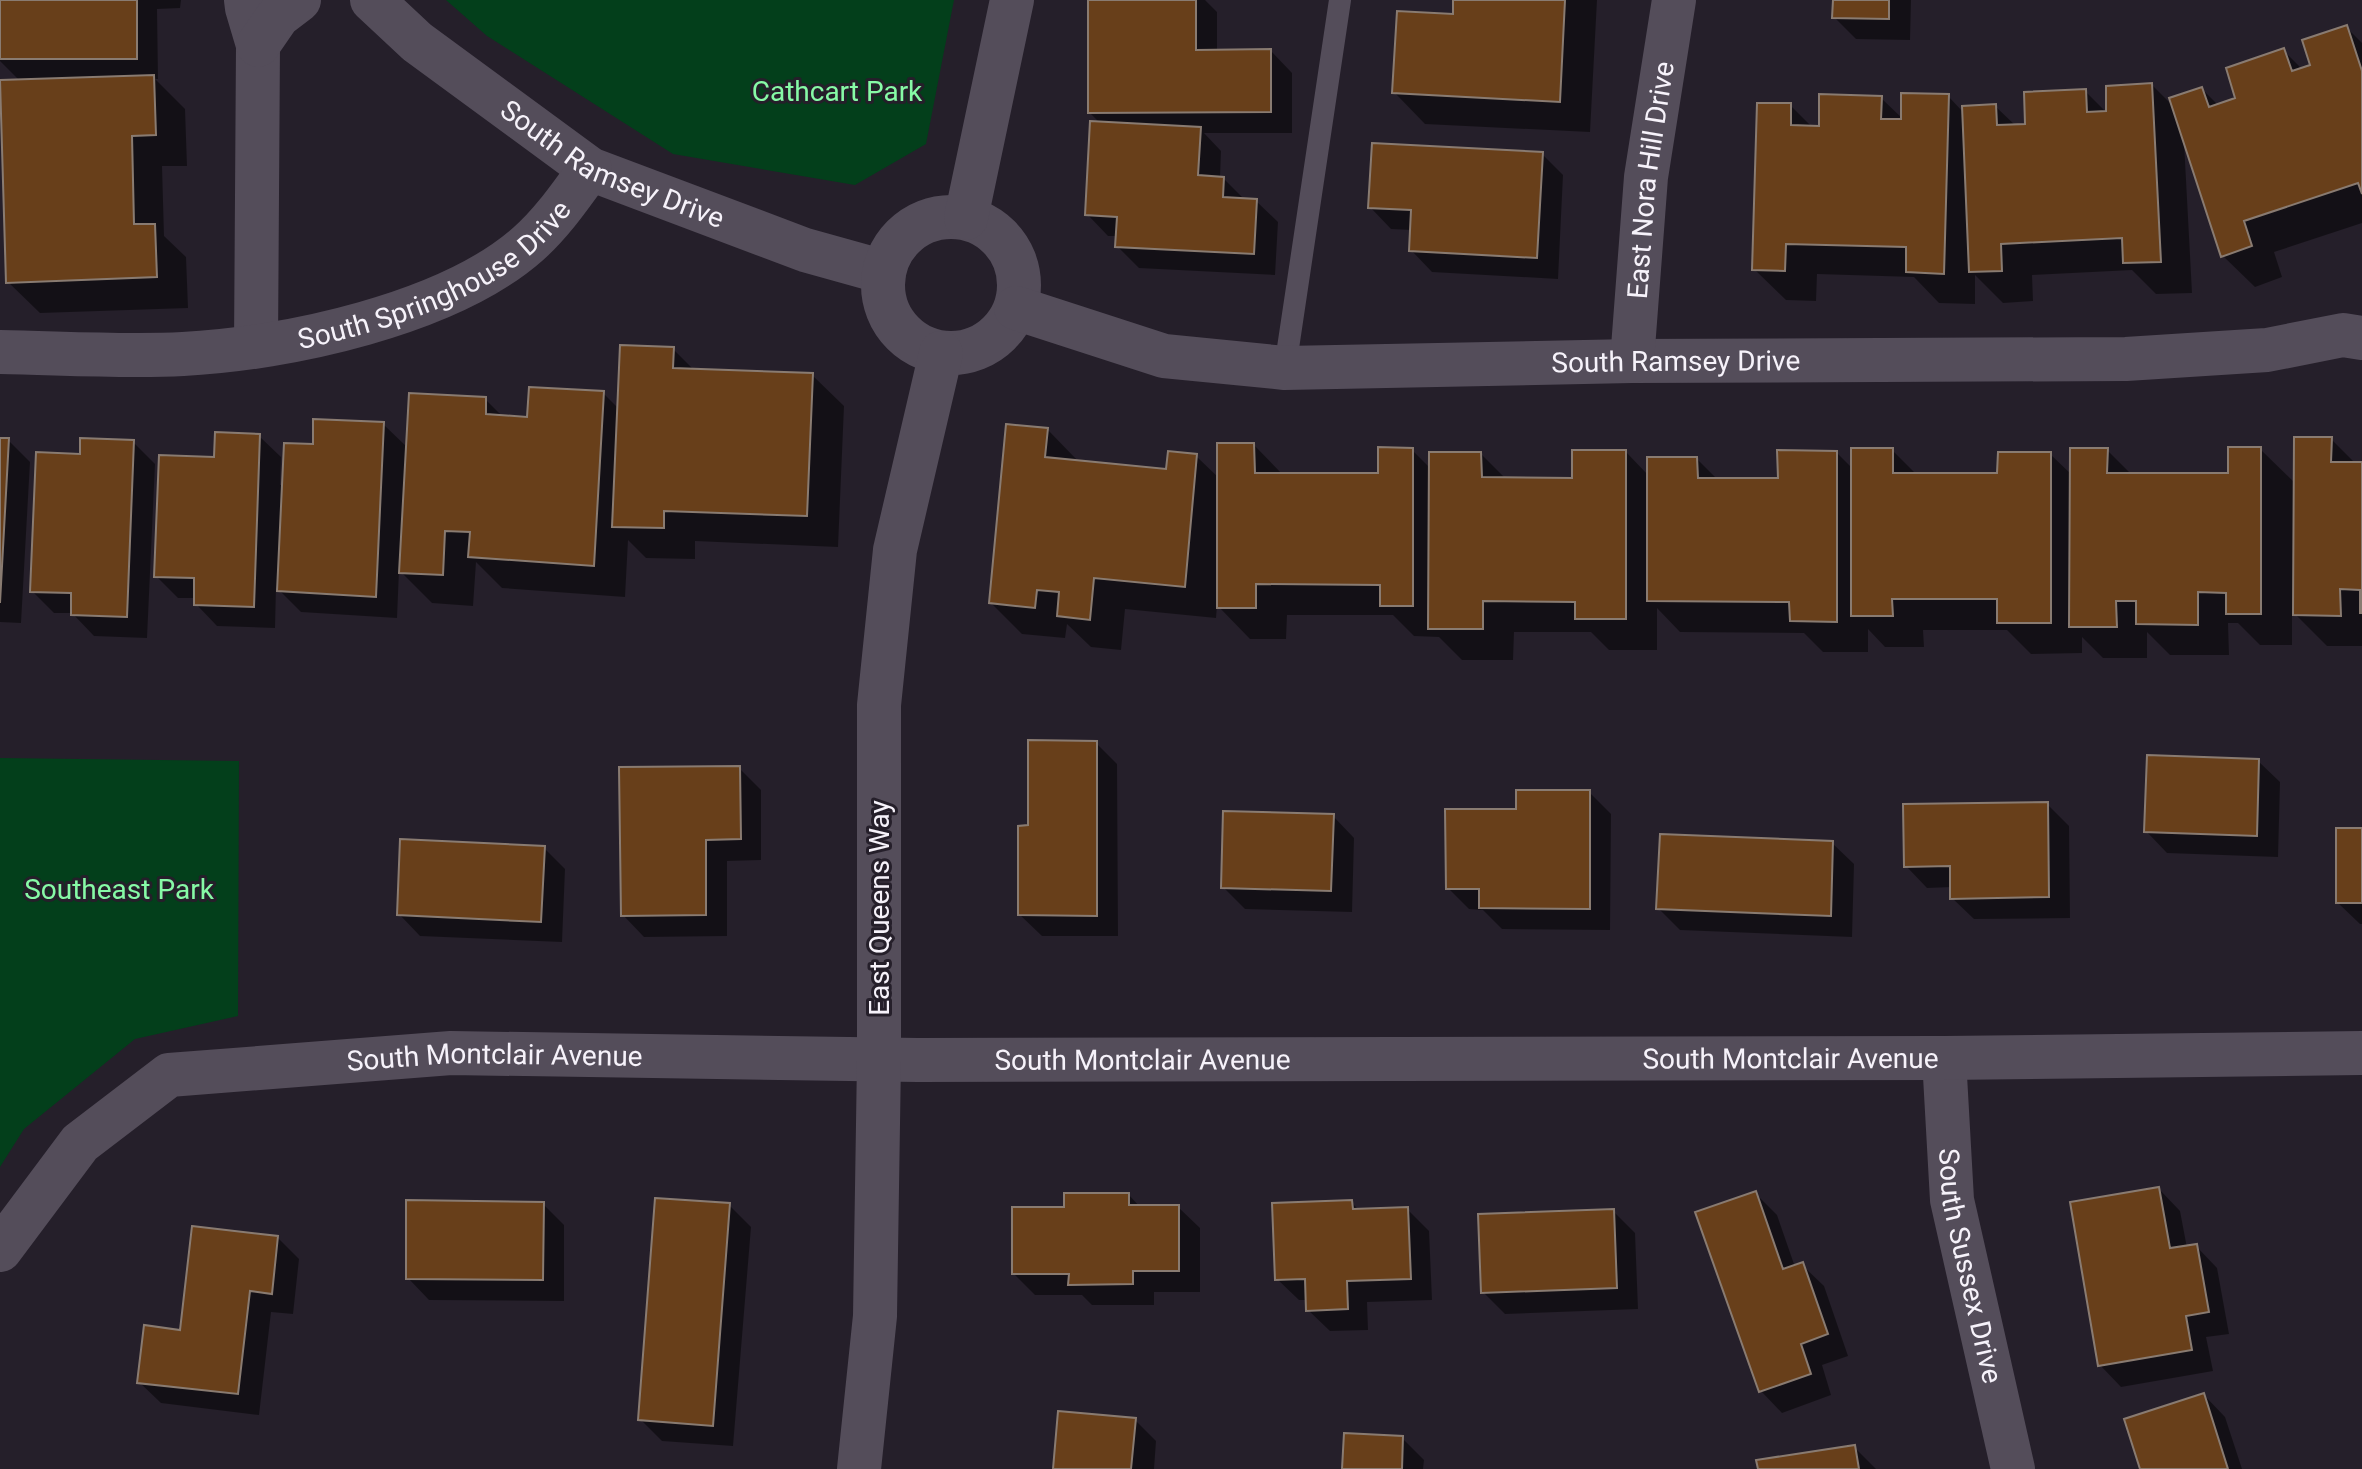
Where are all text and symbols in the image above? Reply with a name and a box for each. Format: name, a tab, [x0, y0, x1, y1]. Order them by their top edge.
street label: East Nora Hill Drive	[1621, 59, 1681, 300]
park label: Cathcart Park	[752, 75, 923, 108]
street label: South Ramsey Drive	[494, 93, 729, 235]
street label: South Springhouse Drive	[295, 194, 578, 356]
street label: South Ramsey Drive	[1551, 344, 1800, 380]
street label: East Queens Way	[863, 800, 896, 1016]
park label: Southeast Park	[24, 873, 215, 906]
street label: South Montclair Avenue	[346, 1037, 643, 1078]
street label: South Montclair Avenue	[1642, 1042, 1939, 1076]
street label: South Montclair Avenue	[994, 1043, 1291, 1077]
street label: South Sussex Drive	[1932, 1147, 2009, 1386]

